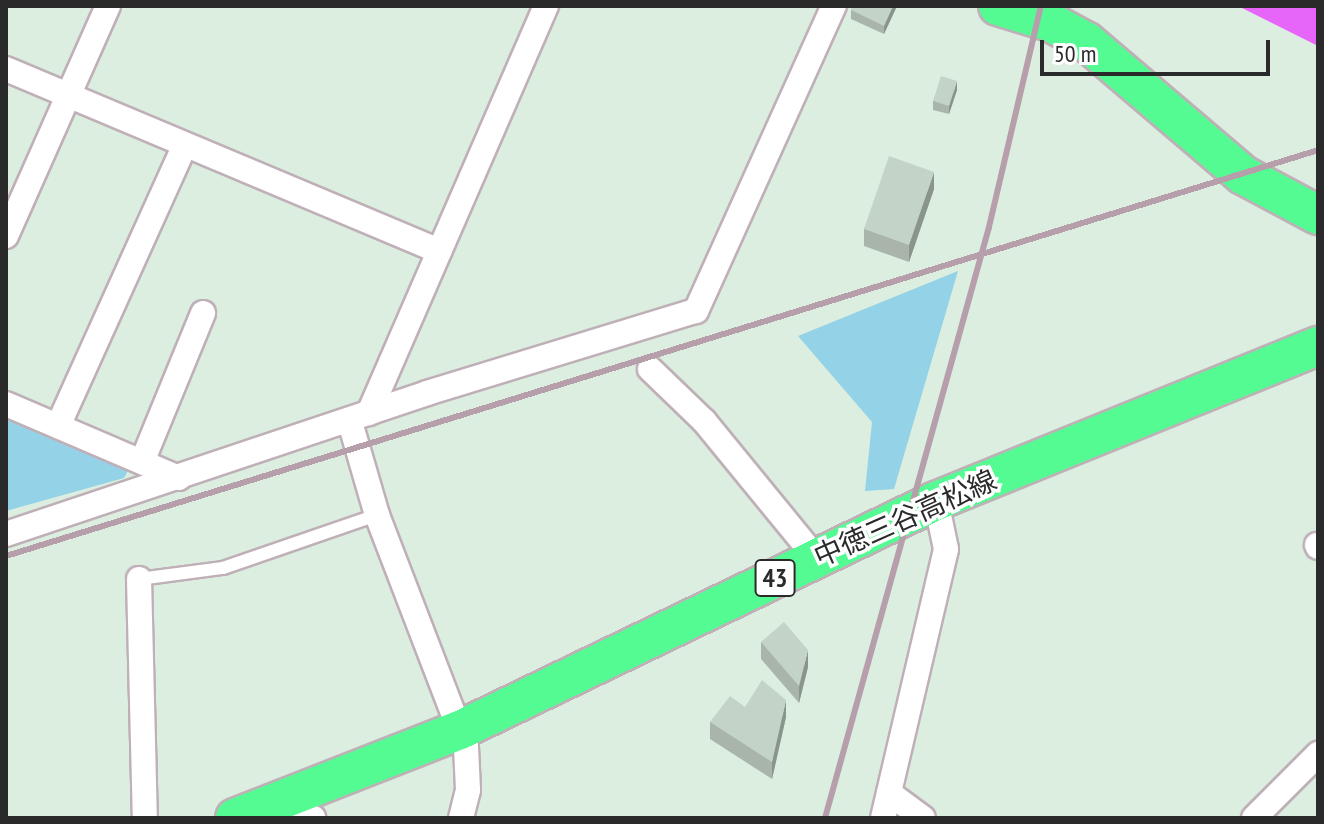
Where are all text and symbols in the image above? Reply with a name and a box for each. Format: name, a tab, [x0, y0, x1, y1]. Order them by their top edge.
scale bar	[1044, 24, 1274, 74]
text: 50 m	[1054, 38, 1096, 69]
street label: 中徳三谷高松線	[809, 463, 1001, 573]
road number: 43	[753, 556, 797, 600]

